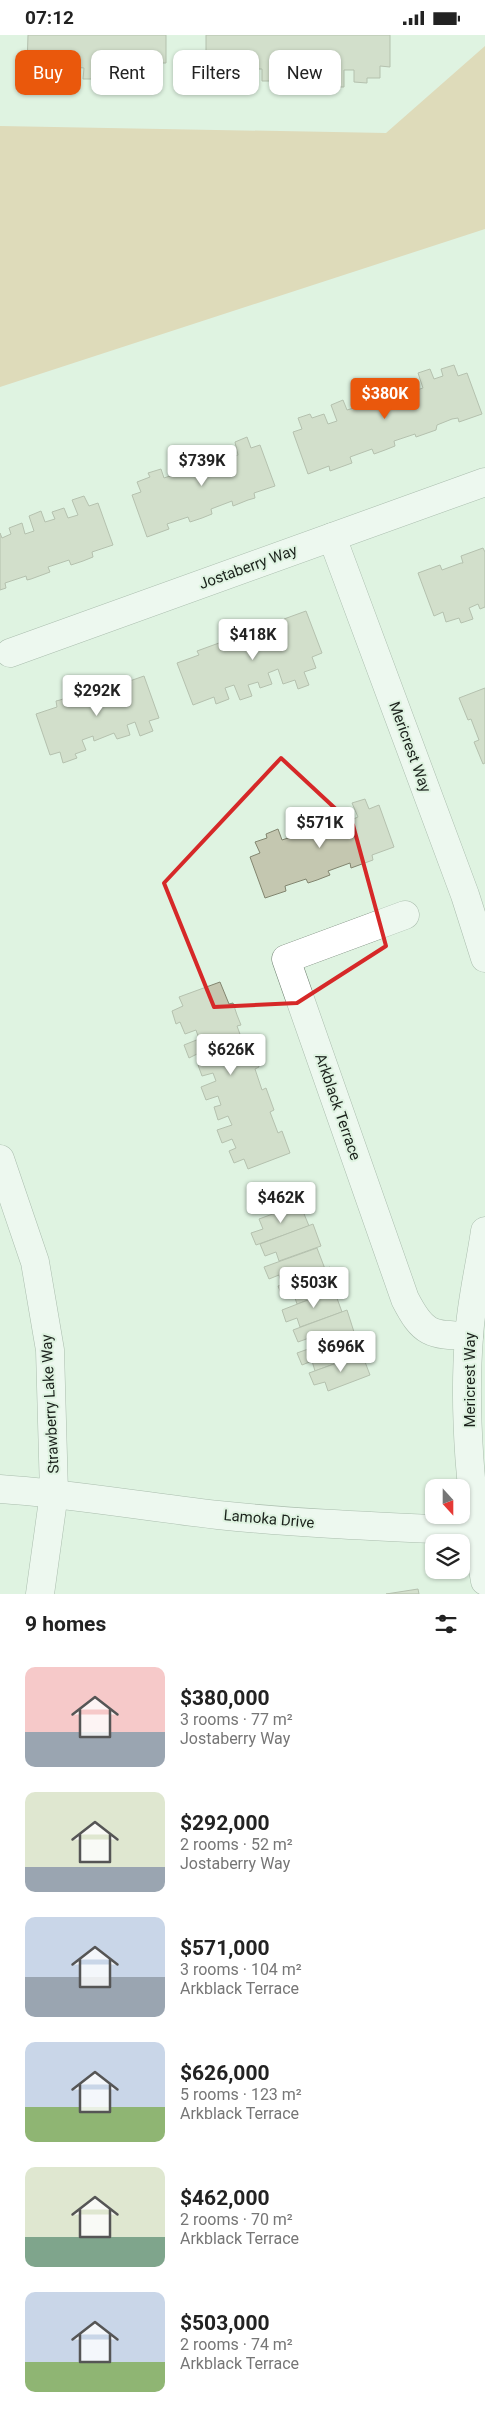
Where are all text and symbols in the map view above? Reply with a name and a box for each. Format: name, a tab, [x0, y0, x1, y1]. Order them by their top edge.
text: 07:12	[25, 6, 74, 29]
chip: Buy	[15, 50, 81, 95]
chip: Rent	[91, 50, 163, 95]
chip: Filters	[173, 50, 259, 95]
chip: New	[269, 50, 341, 95]
pin: $380K	[350, 377, 420, 420]
text: $380K	[362, 384, 408, 403]
pin: $739K	[167, 445, 237, 487]
text: $739K	[179, 451, 225, 470]
street label: Jostaberry Way	[196, 541, 300, 593]
pin: $418K	[218, 619, 288, 661]
text: $418K	[230, 625, 276, 644]
pin: $292K	[62, 675, 132, 717]
text: $292K	[74, 681, 120, 700]
street label: Mericrest Way	[385, 699, 435, 795]
pin: $571K	[285, 807, 355, 849]
text: $571K	[297, 813, 343, 832]
pin: $626K	[196, 1033, 266, 1076]
text: $626K	[208, 1040, 254, 1059]
street label: Arkblack Terrace	[311, 1051, 365, 1163]
pin: $462K	[246, 1181, 316, 1224]
text: $462K	[258, 1188, 304, 1207]
pin: $503K	[279, 1267, 349, 1309]
text: $503K	[291, 1273, 337, 1292]
pin: $696K	[306, 1331, 376, 1373]
street label: Mericrest Way	[461, 1332, 479, 1428]
street label: Strawberry Lake Way	[37, 1334, 63, 1474]
text: $696K	[318, 1337, 364, 1356]
north arrow	[425, 1479, 470, 1524]
map controls	[425, 1479, 470, 1579]
street label: Lamoka Drive	[223, 1506, 315, 1532]
button: layers	[425, 1534, 470, 1579]
icon: filters	[432, 1610, 460, 1638]
text: 9 homes	[25, 1612, 106, 1636]
text: $380,000	[180, 1686, 270, 1710]
icon: home	[65, 1687, 125, 1747]
text: 3 rooms · 77 m²	[180, 1710, 293, 1729]
text: Jostaberry Way	[180, 1729, 290, 1748]
text: $292,000	[180, 1811, 270, 1835]
icon: home	[65, 1812, 125, 1872]
text: 2 rooms · 52 m²	[180, 1835, 293, 1854]
text: Jostaberry Way	[180, 1854, 290, 1873]
text: $571,000	[180, 1936, 270, 1960]
icon: home	[65, 1937, 125, 1997]
text: 3 rooms · 104 m²	[180, 1960, 302, 1979]
text: Arkblack Terrace	[180, 1979, 299, 1998]
text: $626,000	[180, 2061, 270, 2085]
icon: home	[65, 2062, 125, 2122]
text: 5 rooms · 123 m²	[180, 2085, 302, 2104]
text: Arkblack Terrace	[180, 2104, 299, 2123]
text: $462,000	[180, 2186, 270, 2210]
icon: home	[65, 2187, 125, 2247]
text: 2 rooms · 70 m²	[180, 2210, 293, 2229]
text: Arkblack Terrace	[180, 2229, 299, 2248]
text: $503,000	[180, 2311, 270, 2335]
icon: home	[65, 2312, 125, 2372]
text: 2 rooms · 74 m²	[180, 2335, 293, 2354]
text: Arkblack Terrace	[180, 2354, 299, 2373]

